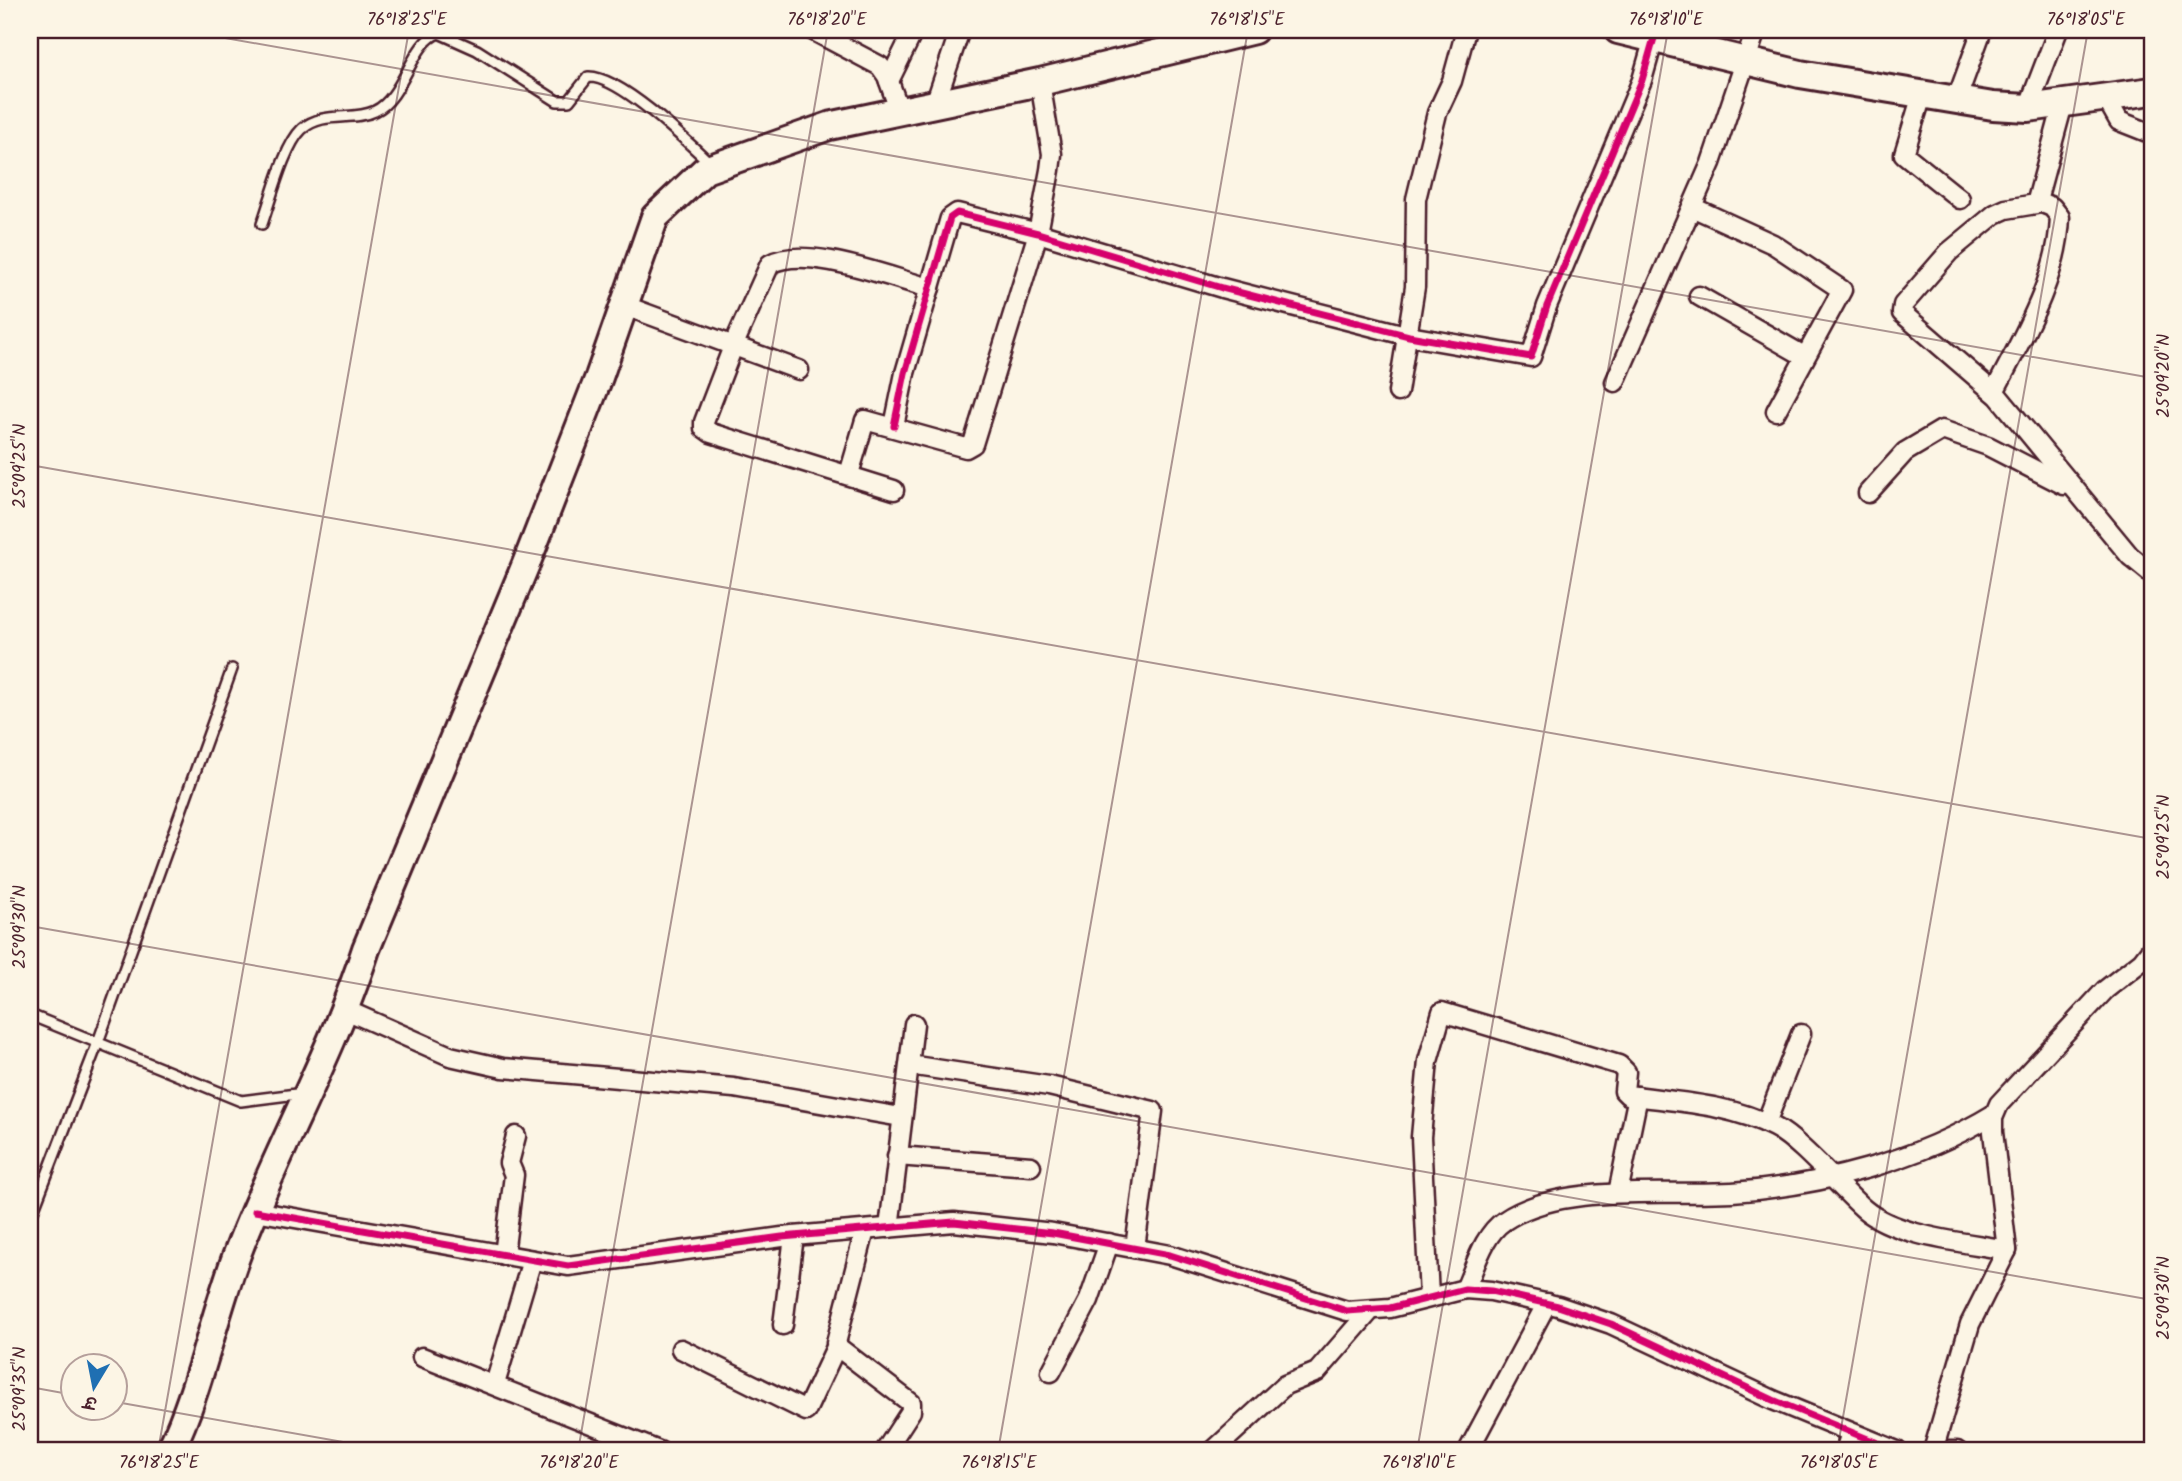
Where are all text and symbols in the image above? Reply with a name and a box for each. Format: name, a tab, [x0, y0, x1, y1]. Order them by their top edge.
text: 76°18'25"E	[367, 6, 448, 35]
text: 76°18'20"E	[787, 6, 867, 35]
text: 76°18'15"E	[1209, 6, 1285, 35]
text: 76°18'10"E	[1629, 6, 1704, 35]
text: 76°18'05"E	[2047, 6, 2126, 35]
text: 25°09'20"N	[2150, 334, 2179, 418]
text: 25°09'25"N	[6, 424, 35, 508]
text: 25°09'25"N	[2150, 795, 2179, 879]
text: 25°09'30"N	[6, 885, 35, 969]
text: 25°09'30"N	[2150, 1256, 2179, 1340]
text: 25°09'35"N	[6, 1347, 35, 1431]
north arrow	[60, 1352, 130, 1422]
text: उ	[79, 1385, 100, 1418]
text: 76°18'25"E	[119, 1449, 200, 1478]
text: 76°18'20"E	[539, 1449, 619, 1478]
text: 76°18'15"E	[961, 1449, 1037, 1478]
text: 76°18'10"E	[1382, 1449, 1457, 1478]
text: 76°18'05"E	[1800, 1449, 1879, 1478]

